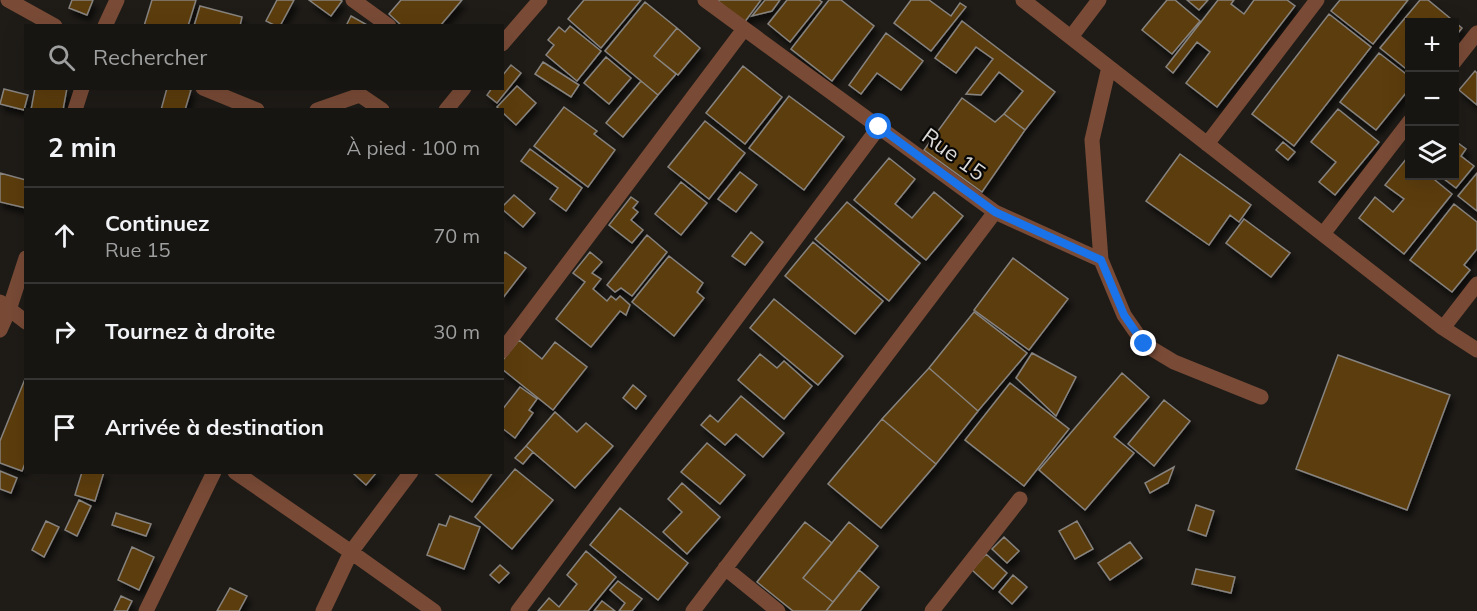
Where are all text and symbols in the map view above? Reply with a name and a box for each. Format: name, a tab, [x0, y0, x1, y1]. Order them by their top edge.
map controls	[1405, 18, 1459, 180]
button: +	[1405, 18, 1459, 72]
search box	[24, 24, 504, 90]
icon: search	[45, 41, 78, 74]
text: Rechercher	[93, 43, 207, 71]
button: −	[1405, 72, 1459, 126]
route start	[865, 113, 891, 139]
street label: Rue 15	[917, 122, 991, 186]
button: layers	[1405, 126, 1459, 180]
text: 2 min	[48, 131, 117, 164]
text: À pied · 100 m	[347, 135, 480, 160]
text: Continuez	[105, 209, 210, 237]
icon: ahead	[48, 219, 81, 252]
text: 70 m	[433, 223, 480, 248]
text: Rue 15	[105, 237, 170, 262]
icon: right	[48, 315, 81, 348]
text: Tournez à droite	[105, 317, 275, 345]
text: 30 m	[433, 319, 480, 344]
route end	[1130, 330, 1156, 356]
icon: arrive	[48, 411, 81, 444]
text: Arrivée à destination	[105, 413, 324, 441]

